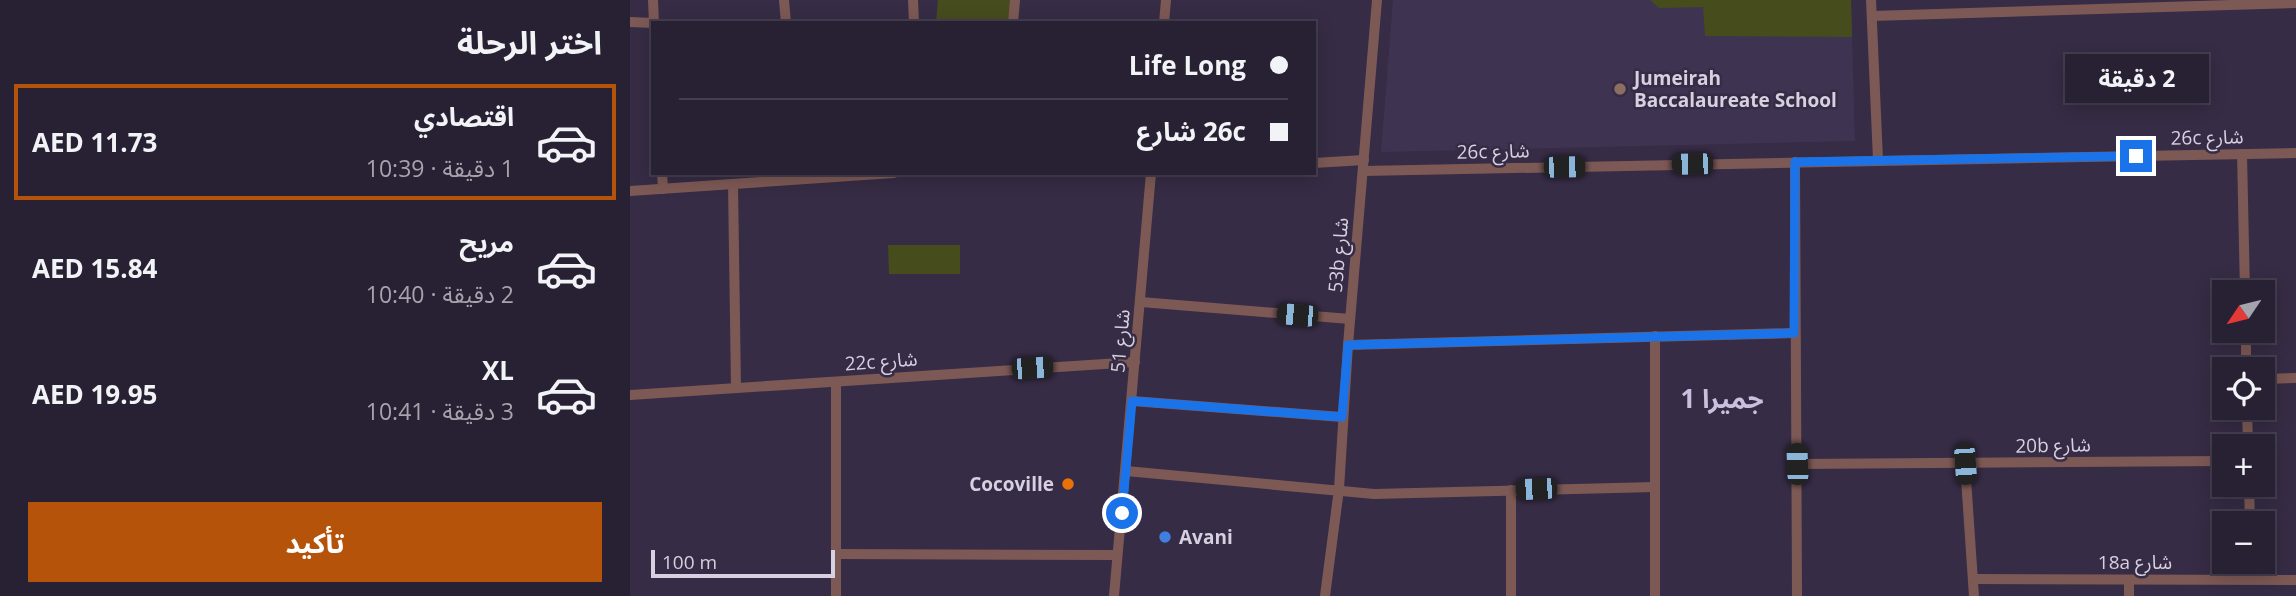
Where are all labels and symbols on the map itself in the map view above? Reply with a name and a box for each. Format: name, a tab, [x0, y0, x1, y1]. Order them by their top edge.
callout: 2 دقيقة	[2064, 54, 2208, 104]
place label: Jumeirah Baccalaureate School	[1632, 65, 1837, 113]
marker: Jumeirah Baccalaureate School	[1612, 81, 1628, 97]
street label: 26c شارع	[2170, 123, 2244, 152]
street label: 26c شارع	[1456, 137, 1530, 166]
route end	[2120, 140, 2152, 172]
car	[1671, 153, 1714, 175]
car	[1543, 156, 1586, 178]
street label: 53b شارع	[1322, 216, 1355, 294]
north arrow	[2212, 280, 2275, 343]
car	[1276, 303, 1319, 327]
street label: شارع 51	[1104, 308, 1137, 374]
street label: 22c شارع	[844, 345, 918, 378]
car	[1011, 356, 1054, 380]
district label: جميرا 1	[1681, 380, 1764, 416]
street label: 20b شارع	[2015, 431, 2091, 460]
car	[1954, 442, 1977, 486]
car	[1786, 443, 1809, 485]
place label: Cocoville	[969, 471, 1054, 497]
marker: Cocoville	[1060, 476, 1076, 492]
car	[1515, 478, 1558, 500]
route start	[1106, 497, 1138, 529]
place label: Avani	[1179, 524, 1233, 550]
marker: Avani	[1157, 529, 1173, 545]
scale bar	[651, 547, 835, 579]
street label: 18a شارع	[2098, 549, 2172, 576]

